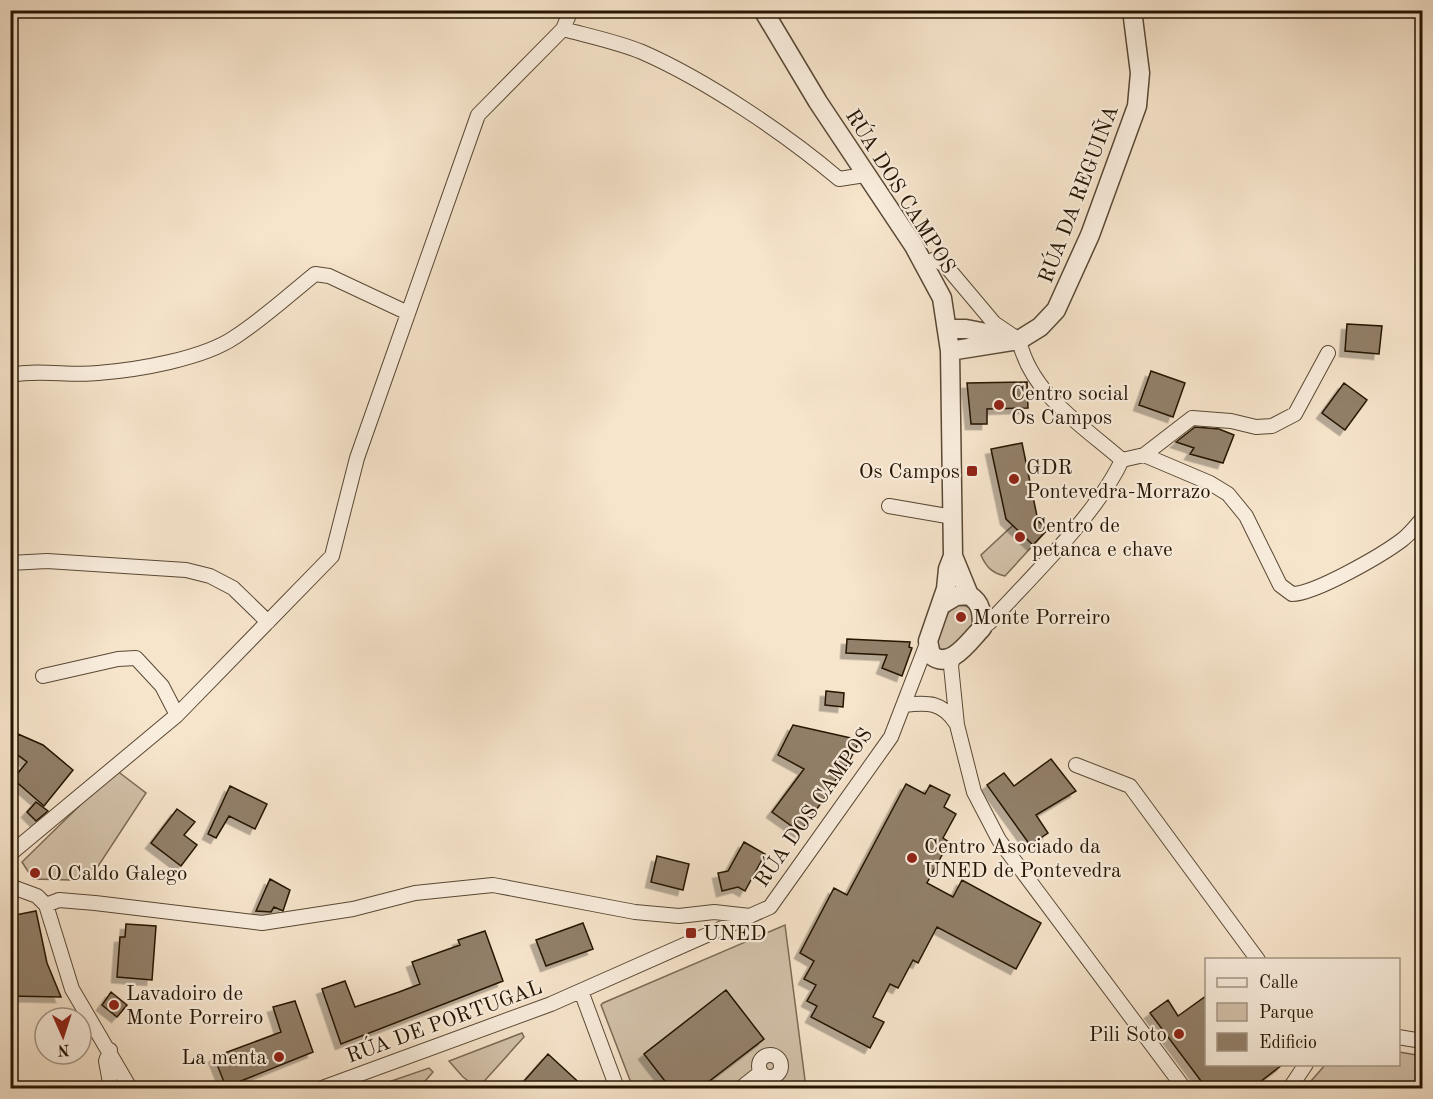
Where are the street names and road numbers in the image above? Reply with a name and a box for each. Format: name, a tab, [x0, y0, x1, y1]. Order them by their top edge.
street label: RÚA DA REGUIÑA	[1031, 101, 1123, 286]
street label: RÚA DOS CAMPOS	[841, 103, 963, 278]
street label: RÚA DOS CAMPOS	[747, 721, 877, 891]
street label: RÚA DE PORTUGAL	[342, 972, 545, 1068]

